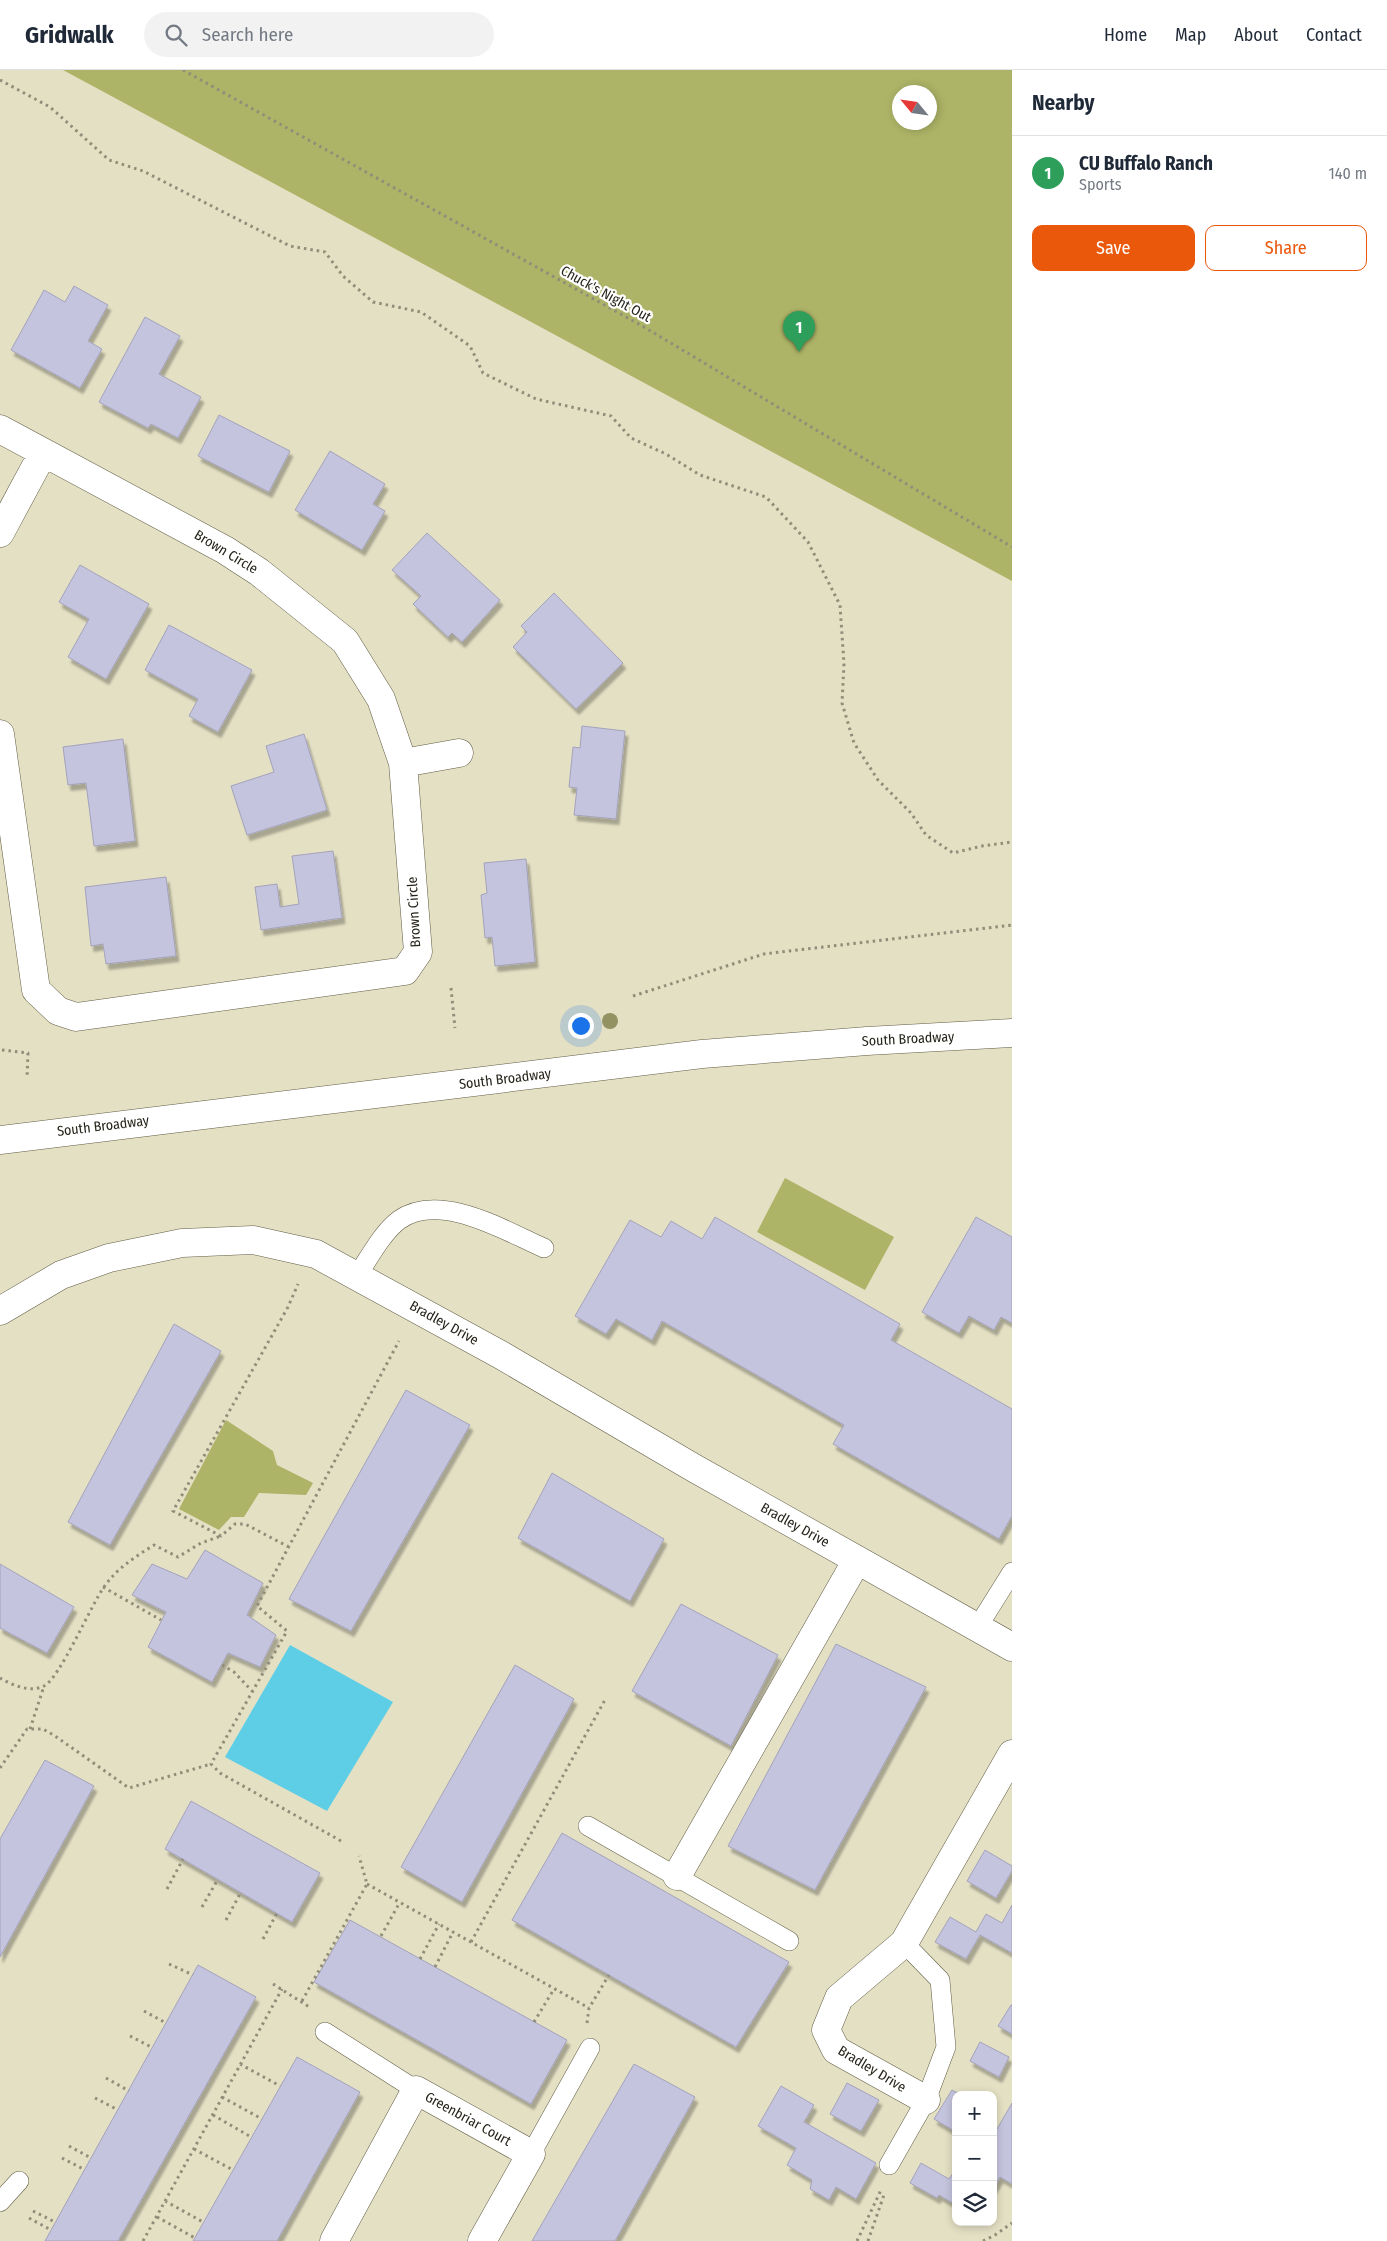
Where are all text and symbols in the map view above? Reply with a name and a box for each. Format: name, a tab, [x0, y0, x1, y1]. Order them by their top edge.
search box	[144, 12, 494, 57]
text: Gridwalk	[25, 21, 114, 49]
icon: search	[162, 21, 190, 49]
text: Search here	[202, 23, 293, 46]
text: Home	[1104, 24, 1147, 46]
text: Map	[1175, 24, 1206, 46]
text: About	[1234, 24, 1278, 46]
text: Contact	[1306, 24, 1362, 46]
north arrow	[892, 85, 937, 130]
text: Nearby	[1032, 90, 1094, 116]
text: CU Buffalo Ranch	[1079, 152, 1213, 175]
text: 1	[1045, 164, 1051, 183]
text: 140 m	[1329, 164, 1367, 183]
text: Sports	[1079, 175, 1122, 194]
button: Save	[1032, 225, 1195, 271]
button: Share	[1205, 225, 1367, 271]
street label: Chuck's Night Out	[558, 262, 655, 326]
pin: 1	[783, 311, 815, 352]
street label: Brown Circle	[191, 526, 261, 578]
street label: Brown Circle	[404, 876, 424, 948]
your location	[568, 1013, 594, 1039]
street label: South Broadway	[861, 1028, 955, 1050]
street label: South Broadway	[458, 1065, 553, 1093]
street label: South Broadway	[56, 1112, 151, 1140]
street label: Bradley Drive	[407, 1297, 481, 1349]
street label: Bradley Drive	[758, 1499, 832, 1551]
street label: Bradley Drive	[835, 2042, 909, 2096]
street label: Greenbriar Court	[422, 2088, 514, 2150]
map controls	[952, 2091, 997, 2226]
button: +	[952, 2091, 997, 2136]
button: −	[952, 2136, 997, 2181]
button: layers	[952, 2181, 997, 2226]

